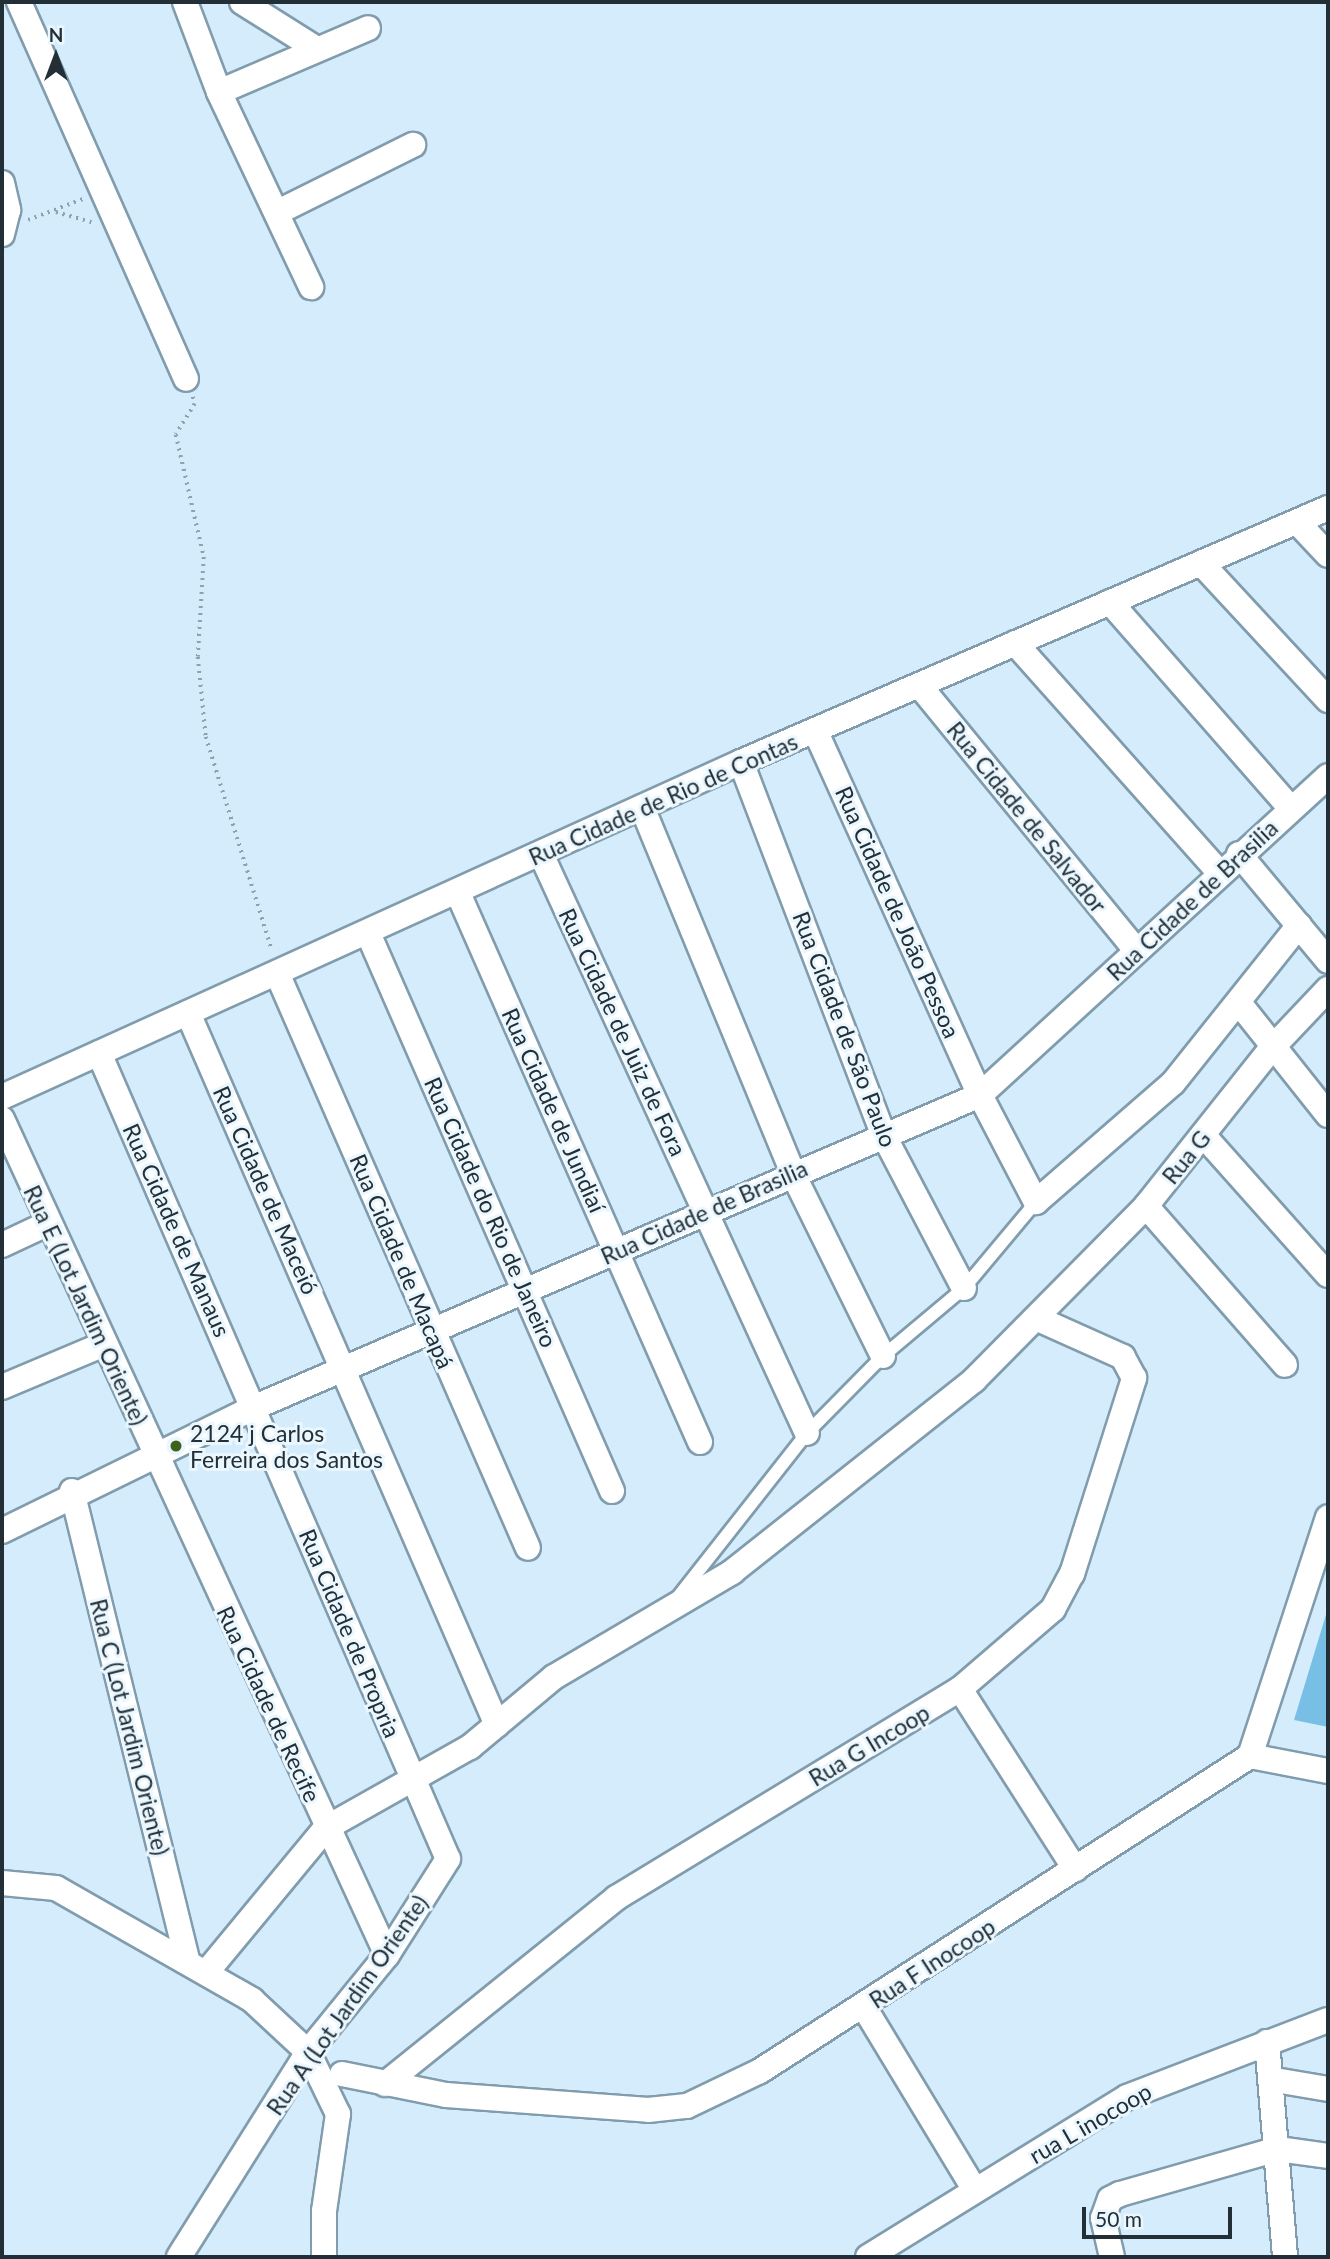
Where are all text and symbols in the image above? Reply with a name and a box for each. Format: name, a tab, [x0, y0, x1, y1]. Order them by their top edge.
north arrow	[21, 21, 91, 91]
text: N	[49, 23, 63, 46]
street label: Rua Cidade de Salvador	[942, 716, 1112, 918]
street label: Rua Cidade de Rio de Contas	[524, 727, 802, 871]
street label: Rua Cidade de João Pessoa	[830, 781, 966, 1043]
street label: Rua Cidade de Brasilia	[1101, 814, 1283, 986]
street label: Rua Cidade de Juiz de Fora	[553, 903, 693, 1161]
street label: Rua Cidade de São Paulo	[787, 907, 903, 1151]
street label: Rua Cidade de Jundiaí	[496, 1003, 612, 1217]
street label: Rua Cidade do Rio de Janeiro	[419, 1072, 563, 1352]
street label: Rua Cidade de Maceió	[208, 1082, 324, 1298]
street label: Rua Cidade de Manaus	[117, 1119, 237, 1341]
street label: Rua G	[1156, 1125, 1216, 1189]
street label: Rua Cidade de Macapá	[344, 1150, 460, 1372]
street label: Rua Cidade de Brasilia	[596, 1154, 812, 1270]
street label: Rua E (Lot Jardim Oriente)	[18, 1180, 154, 1430]
place label: 2124 j Carlos Ferreira dos Santos	[190, 1419, 383, 1473]
marker: 2124 j Carlos Ferreira dos Santos	[168, 1438, 184, 1454]
street label: Rua Cidade de Propria	[294, 1525, 406, 1741]
street label: Rua C (Lot Jardim Oriente)	[85, 1596, 175, 1858]
street label: Rua Cidade de Recife	[211, 1602, 327, 1806]
street label: Rua G Incoop	[804, 1698, 934, 1792]
street label: Rua A (Lot Jardim Oriente)	[260, 1889, 434, 2121]
street label: Rua F Inocoop	[864, 1912, 1000, 2014]
street label: rua L inocoop	[1024, 2077, 1156, 2169]
scale bar	[1085, 2192, 1236, 2236]
text: 50 m	[1095, 2206, 1142, 2231]

